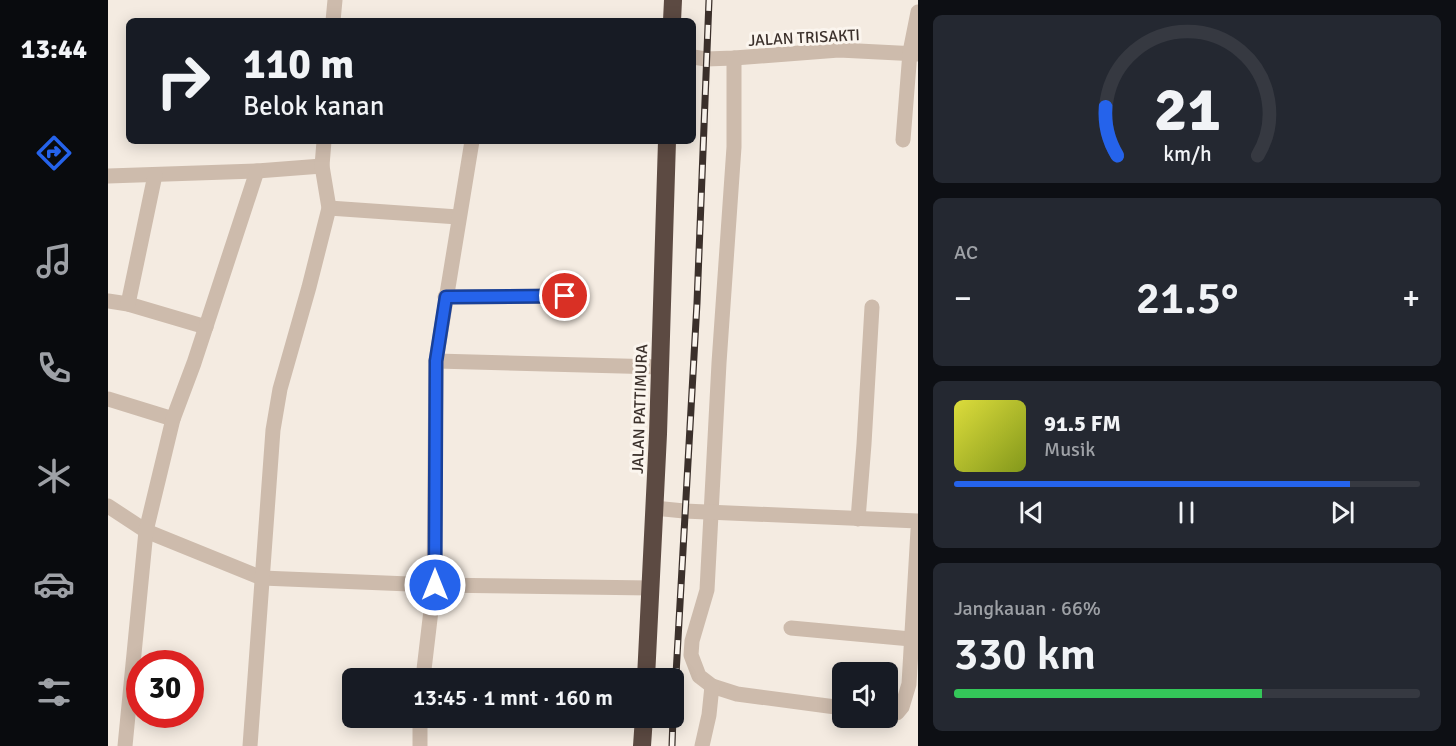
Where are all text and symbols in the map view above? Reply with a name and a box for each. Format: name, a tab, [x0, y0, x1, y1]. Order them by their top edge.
street label: JALAN TRISAKTI	[748, 25, 860, 51]
text: 13:44	[21, 33, 87, 66]
text: 110 m	[243, 39, 354, 90]
icon: right	[144, 42, 222, 120]
text: 21	[1153, 71, 1221, 148]
text: Belok kanan	[243, 90, 384, 123]
icon: directions	[33, 132, 75, 174]
text: km/h	[1163, 141, 1211, 167]
icon: music	[33, 240, 75, 282]
text: AC	[954, 240, 978, 265]
pin	[539, 270, 590, 321]
text: 21.5°	[1136, 271, 1238, 326]
text: −	[954, 278, 972, 319]
text: +	[1402, 278, 1420, 319]
icon: arrive	[548, 279, 581, 312]
street label: JALAN PATTIMURA	[628, 344, 652, 474]
icon: phone	[33, 347, 75, 389]
text: 91.5 FM	[1044, 410, 1121, 437]
text: Musik	[1044, 437, 1095, 462]
icon: climate	[33, 455, 75, 497]
icon: previous	[1015, 496, 1048, 529]
icon: pause	[1170, 496, 1203, 529]
icon: next	[1326, 496, 1359, 529]
position arrow	[403, 553, 467, 617]
icon: car	[33, 563, 75, 605]
text: Jangkauan · 66%	[954, 596, 1101, 621]
text: 330 km	[954, 627, 1096, 682]
speed limit sign: 30	[126, 650, 204, 728]
map controls	[832, 662, 898, 728]
button: sound	[832, 662, 898, 728]
icon: filters	[33, 671, 75, 713]
text: 13:45 · 1 mnt · 160 m	[413, 684, 613, 711]

